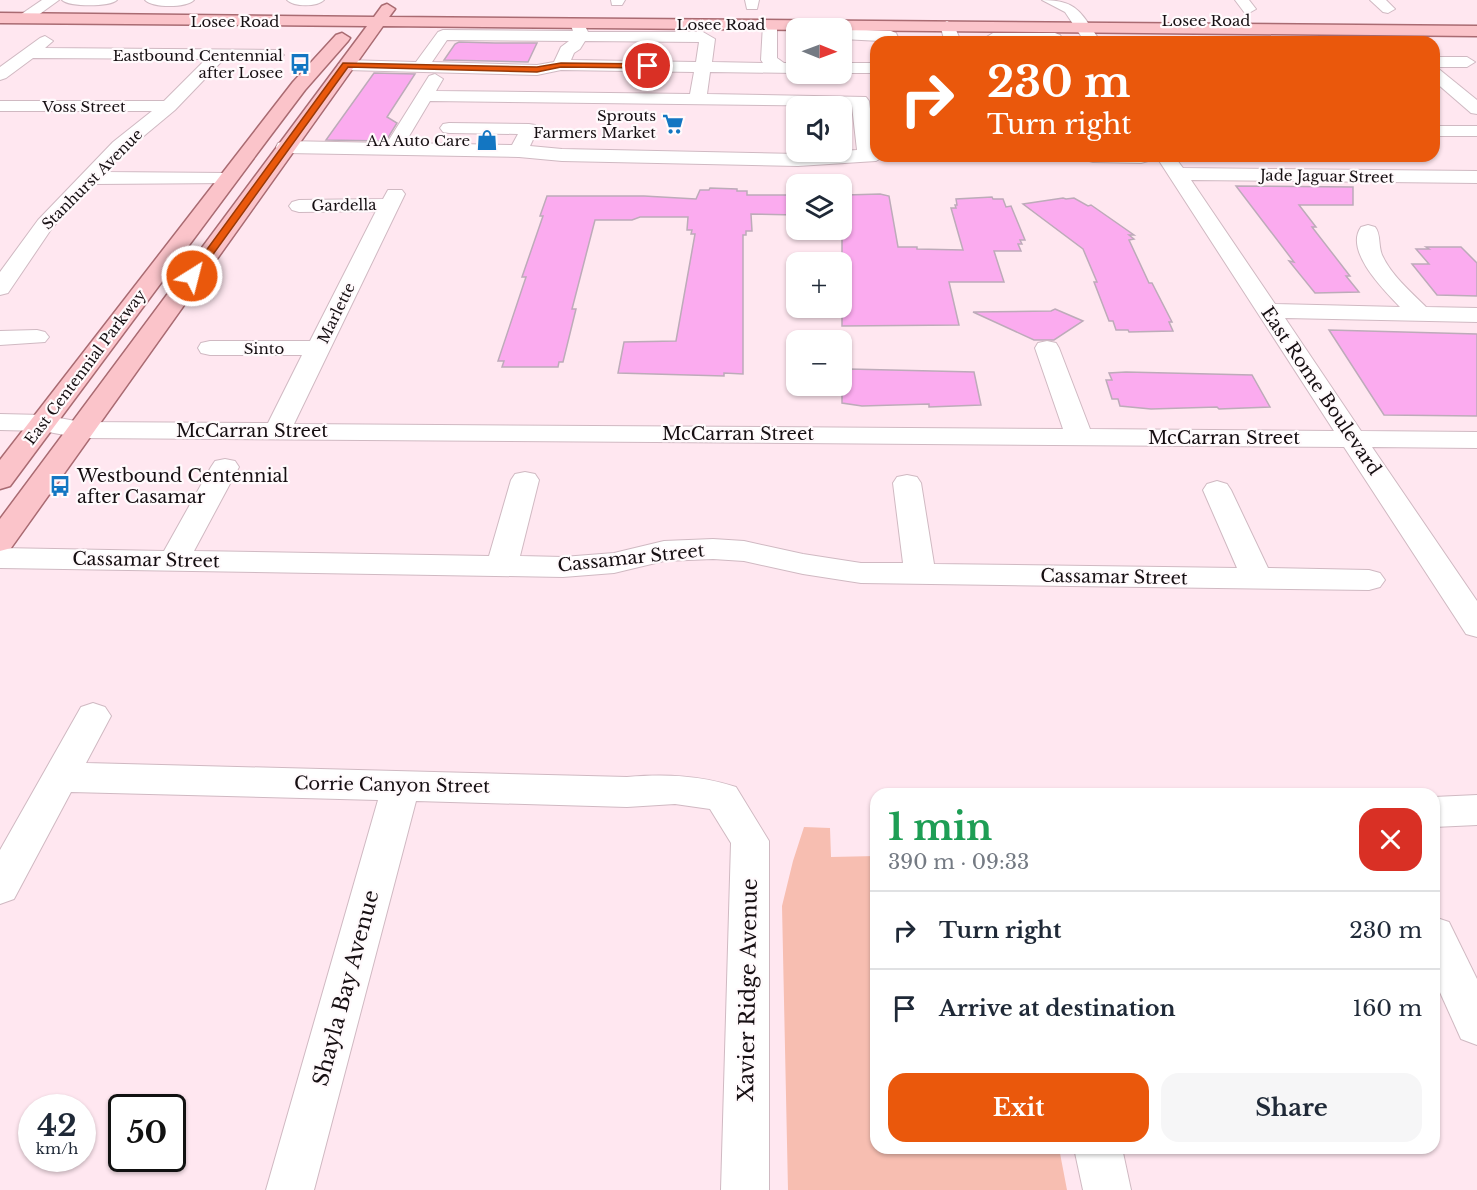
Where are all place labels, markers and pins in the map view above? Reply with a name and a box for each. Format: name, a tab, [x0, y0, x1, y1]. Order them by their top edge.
pin	[622, 40, 673, 91]
place label: Eastbound Centennial after Losee	[113, 46, 283, 82]
bus stop icon: Eastbound Centennial after Losee	[288, 52, 312, 76]
place label: Sprouts Farmers Market	[533, 106, 656, 142]
supermarket icon: Sprouts Farmers Market	[661, 112, 685, 136]
shop icon: AA Auto Care	[475, 128, 499, 152]
place label: AA Auto Care	[366, 131, 470, 150]
place label: Westbound Centennial after Casamar	[76, 465, 289, 508]
bus stop icon: Westbound Centennial after Casamar	[48, 474, 72, 498]

